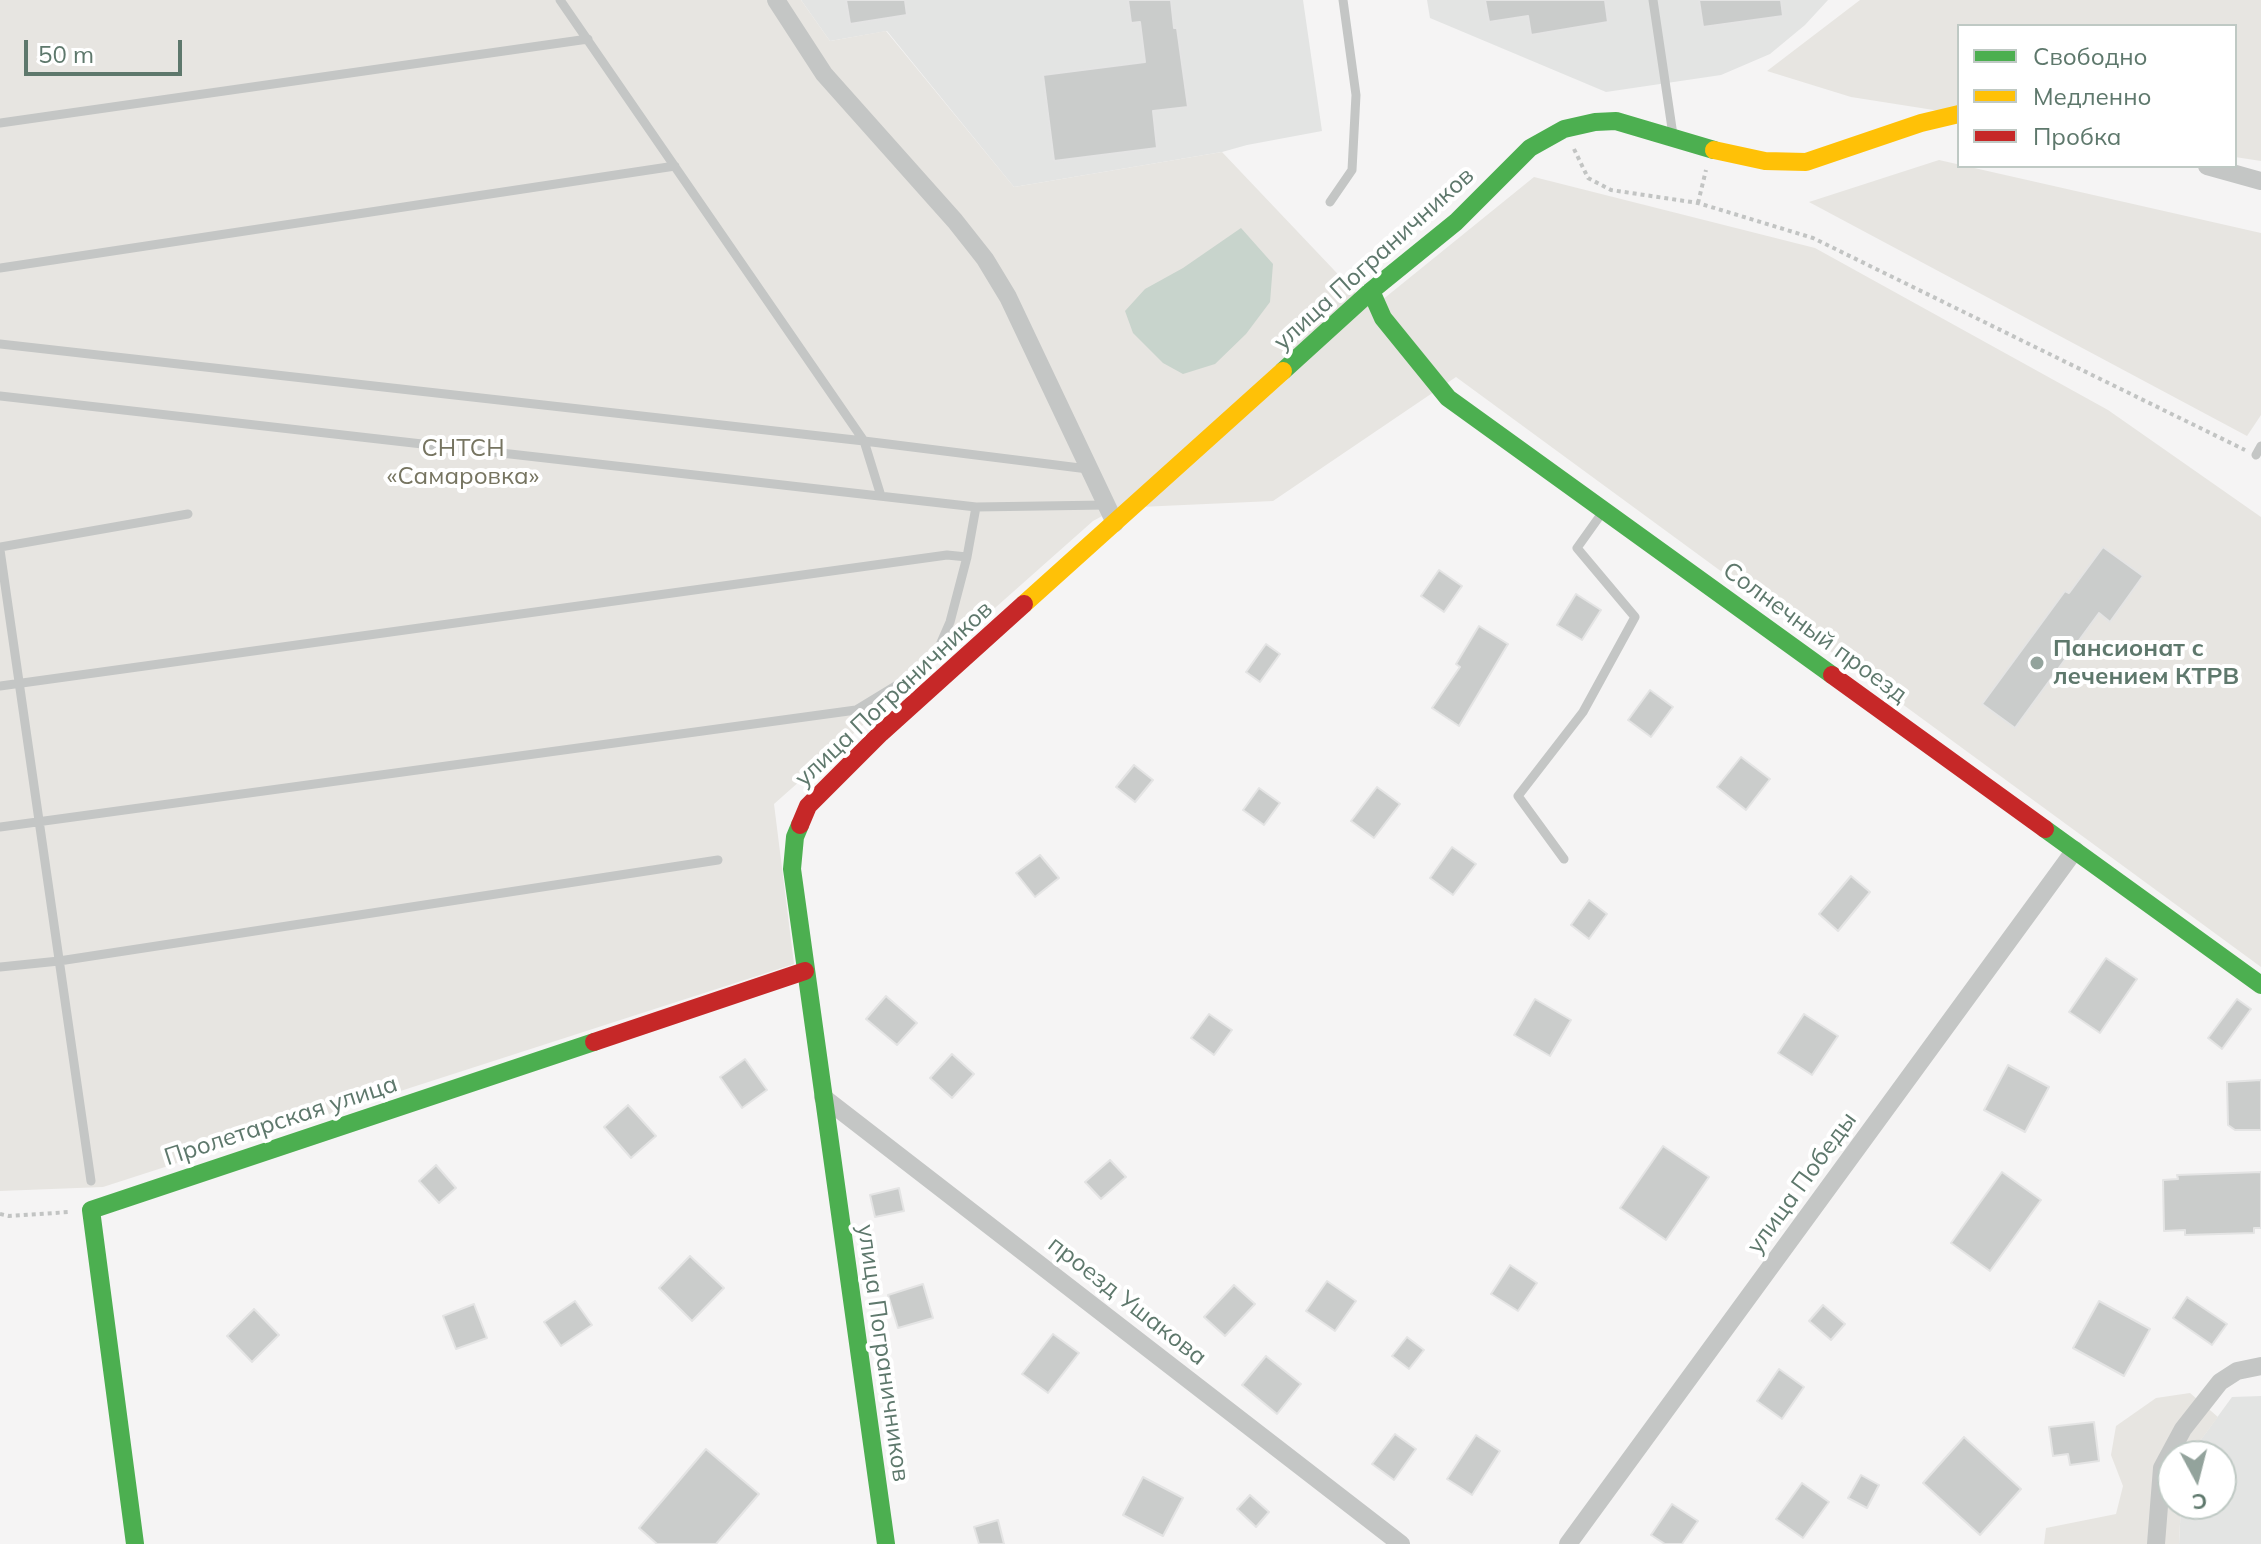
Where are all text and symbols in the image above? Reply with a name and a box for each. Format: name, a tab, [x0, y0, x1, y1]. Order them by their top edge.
scale bar	[28, 24, 186, 74]
legend	[1957, 24, 2237, 168]
text: 50 m	[38, 39, 94, 69]
text: Свободно	[2033, 41, 2148, 71]
text: Медленно	[2033, 81, 2152, 111]
text: Пробка	[2033, 121, 2121, 151]
street label: улица Пограничников	[1268, 161, 1480, 357]
park label: СНТСН «Самаровка»	[387, 435, 539, 491]
street label: Солнечный проезд	[1717, 556, 1913, 710]
street label: улица Пограничников	[789, 595, 999, 793]
place label: Пансионат с лечением КТРВ	[2053, 635, 2239, 691]
marker: Пансионат с лечением КТРВ	[2028, 654, 2046, 672]
street label: Пролетарская улица	[161, 1070, 401, 1172]
street label: улица Победы	[1741, 1106, 1863, 1260]
street label: улица Пограничников	[851, 1223, 915, 1483]
street label: проезд Ушакова	[1042, 1230, 1212, 1372]
north arrow	[2157, 1440, 2237, 1520]
text: С	[2190, 1487, 2209, 1517]

